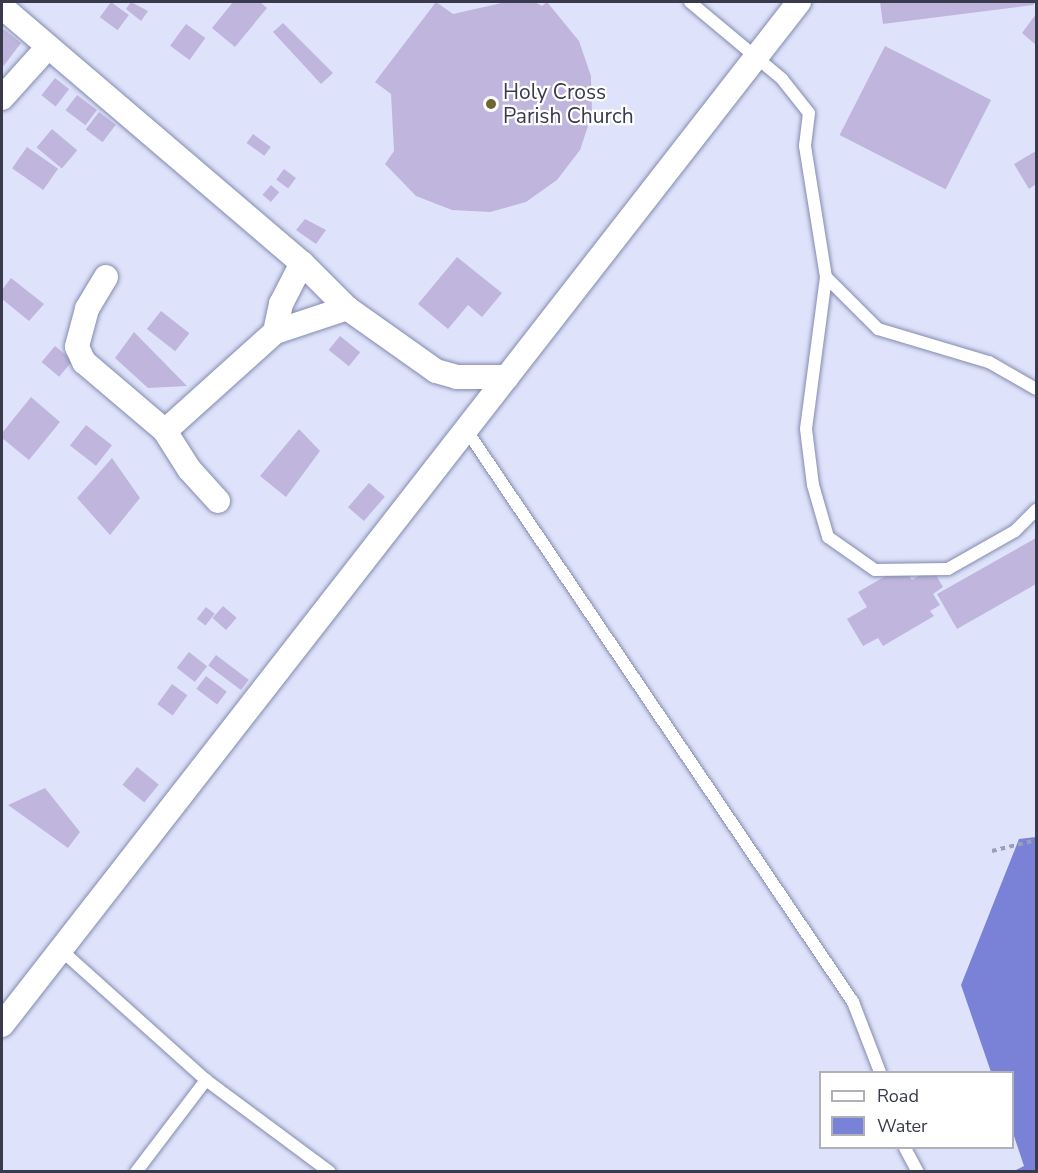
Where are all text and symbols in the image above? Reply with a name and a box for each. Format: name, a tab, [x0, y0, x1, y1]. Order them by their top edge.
place label: Holy Cross Parish Church	[503, 79, 634, 129]
marker: Holy Cross Parish Church	[484, 97, 498, 111]
legend	[819, 1071, 1014, 1149]
text: Road	[877, 1084, 919, 1108]
text: Water	[877, 1114, 928, 1138]

